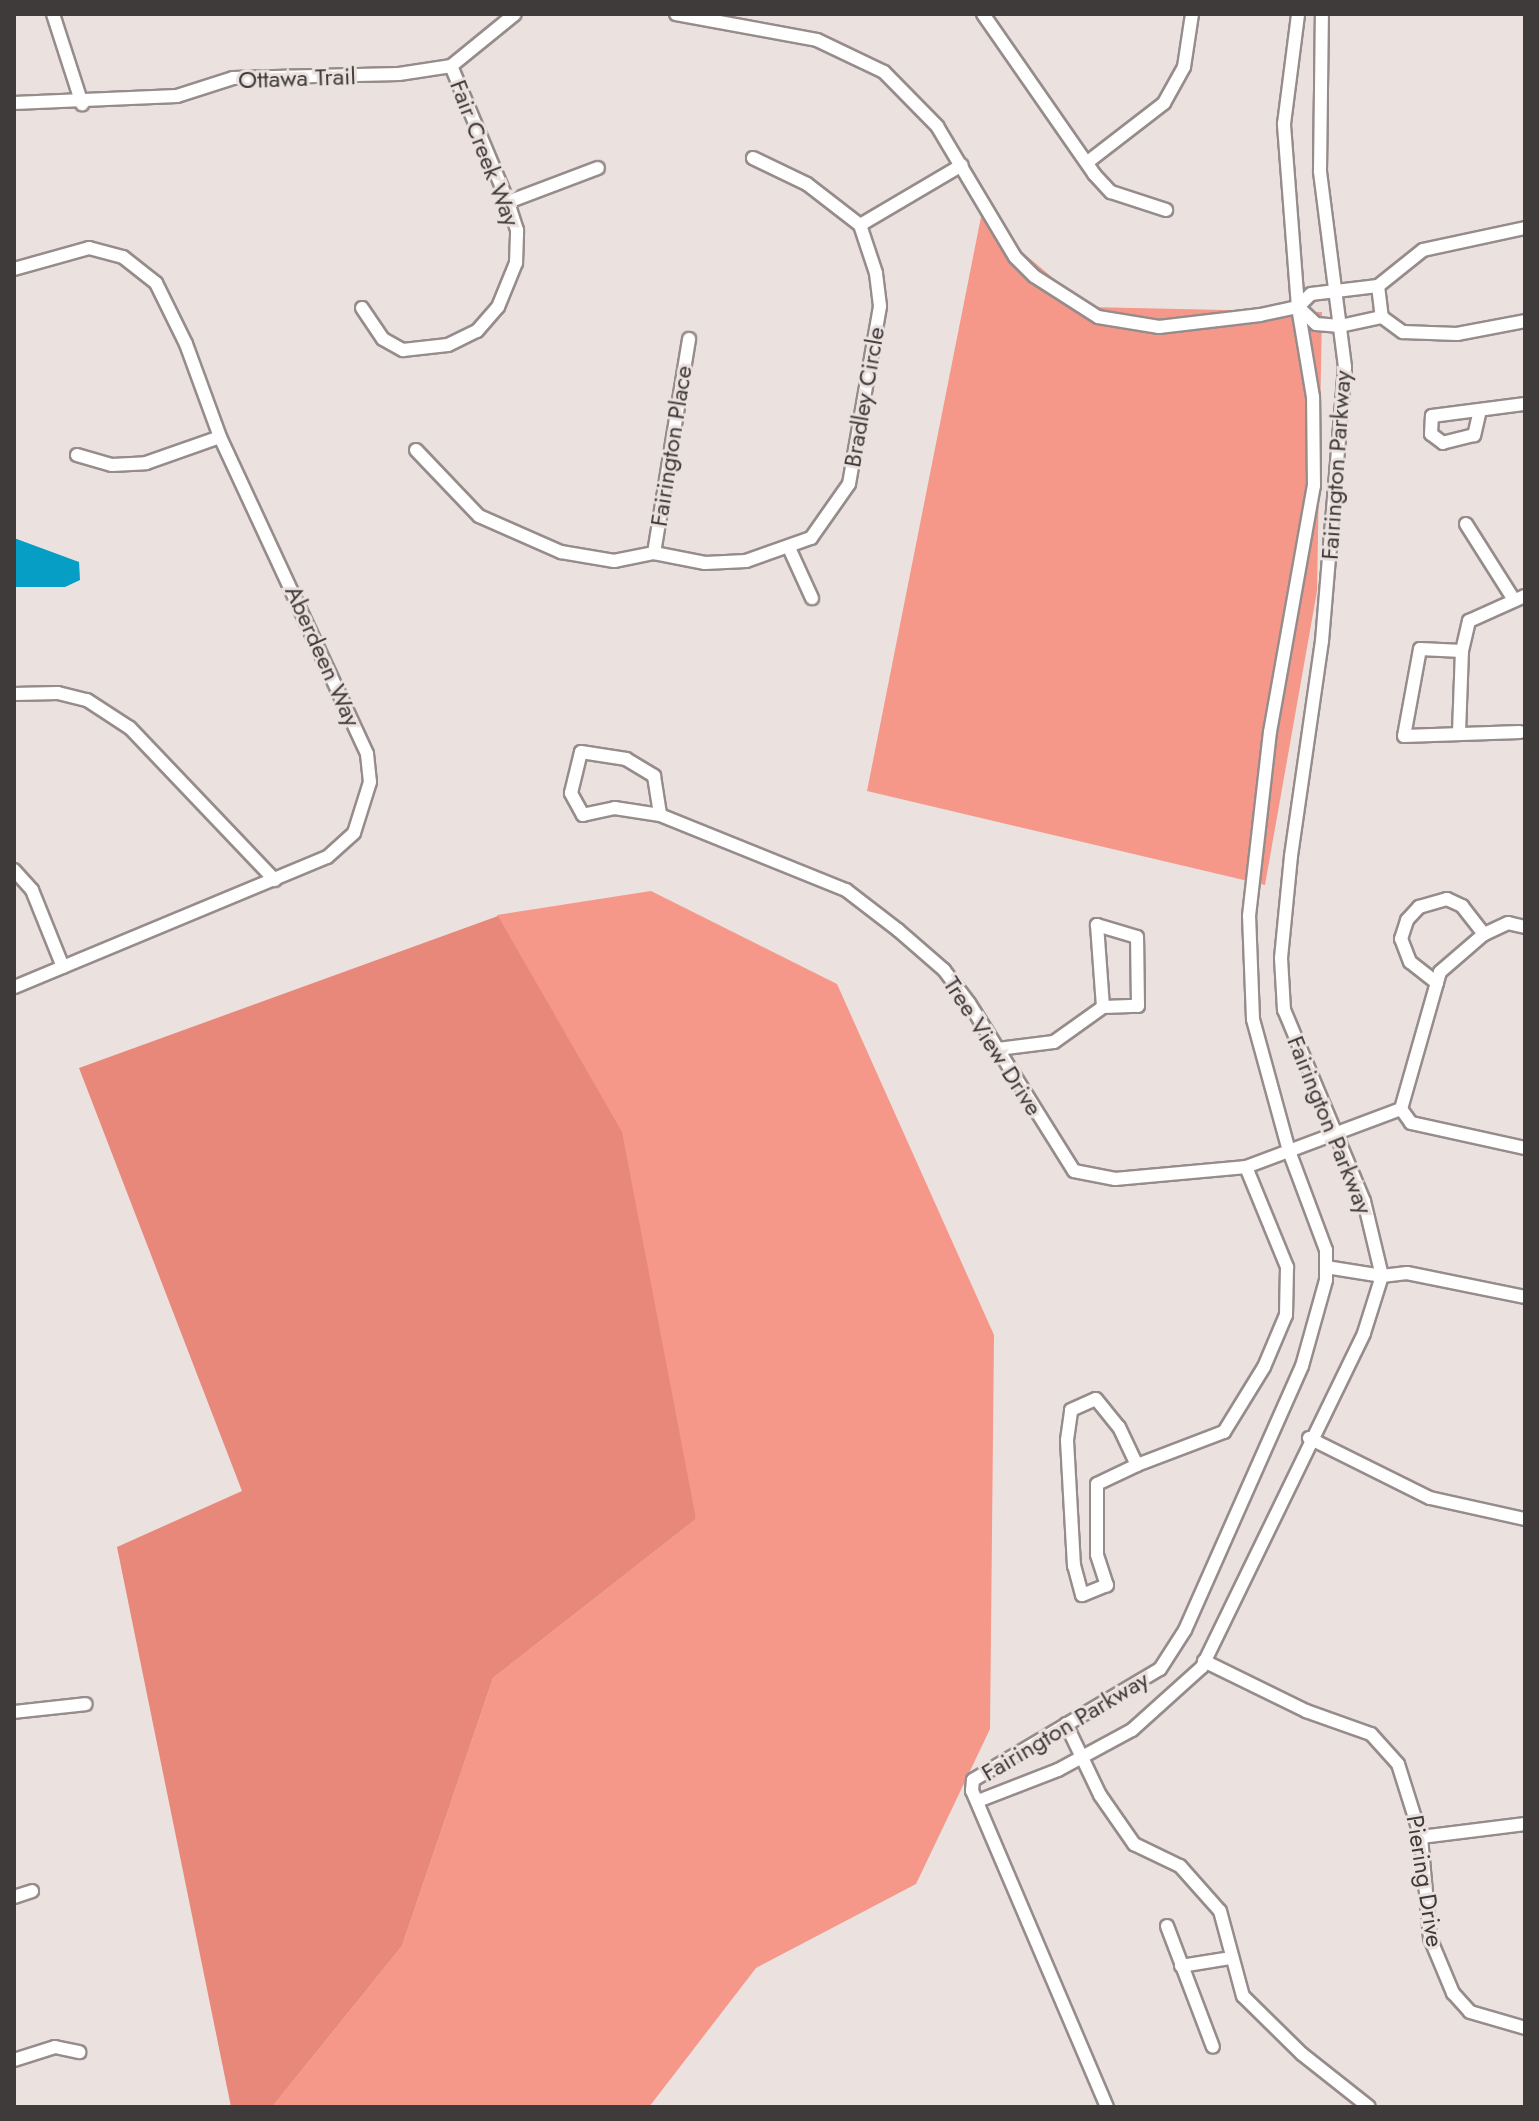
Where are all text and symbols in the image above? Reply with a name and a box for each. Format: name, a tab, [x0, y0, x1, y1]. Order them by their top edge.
street label: Ottawa Trail	[238, 62, 356, 94]
street label: Fair Creek Way	[444, 76, 526, 230]
street label: Bradley Circle	[837, 325, 891, 469]
street label: Fairington Place	[644, 363, 698, 529]
street label: Fairington Parkway	[1315, 369, 1357, 561]
street label: Aberdeen Way	[279, 581, 367, 731]
street label: Tree View Drive	[937, 971, 1049, 1121]
street label: Fairington Parkway	[1281, 1032, 1379, 1218]
street label: Fairington Parkway	[976, 1665, 1154, 1787]
street label: Piering Drive	[1400, 1813, 1450, 1949]

